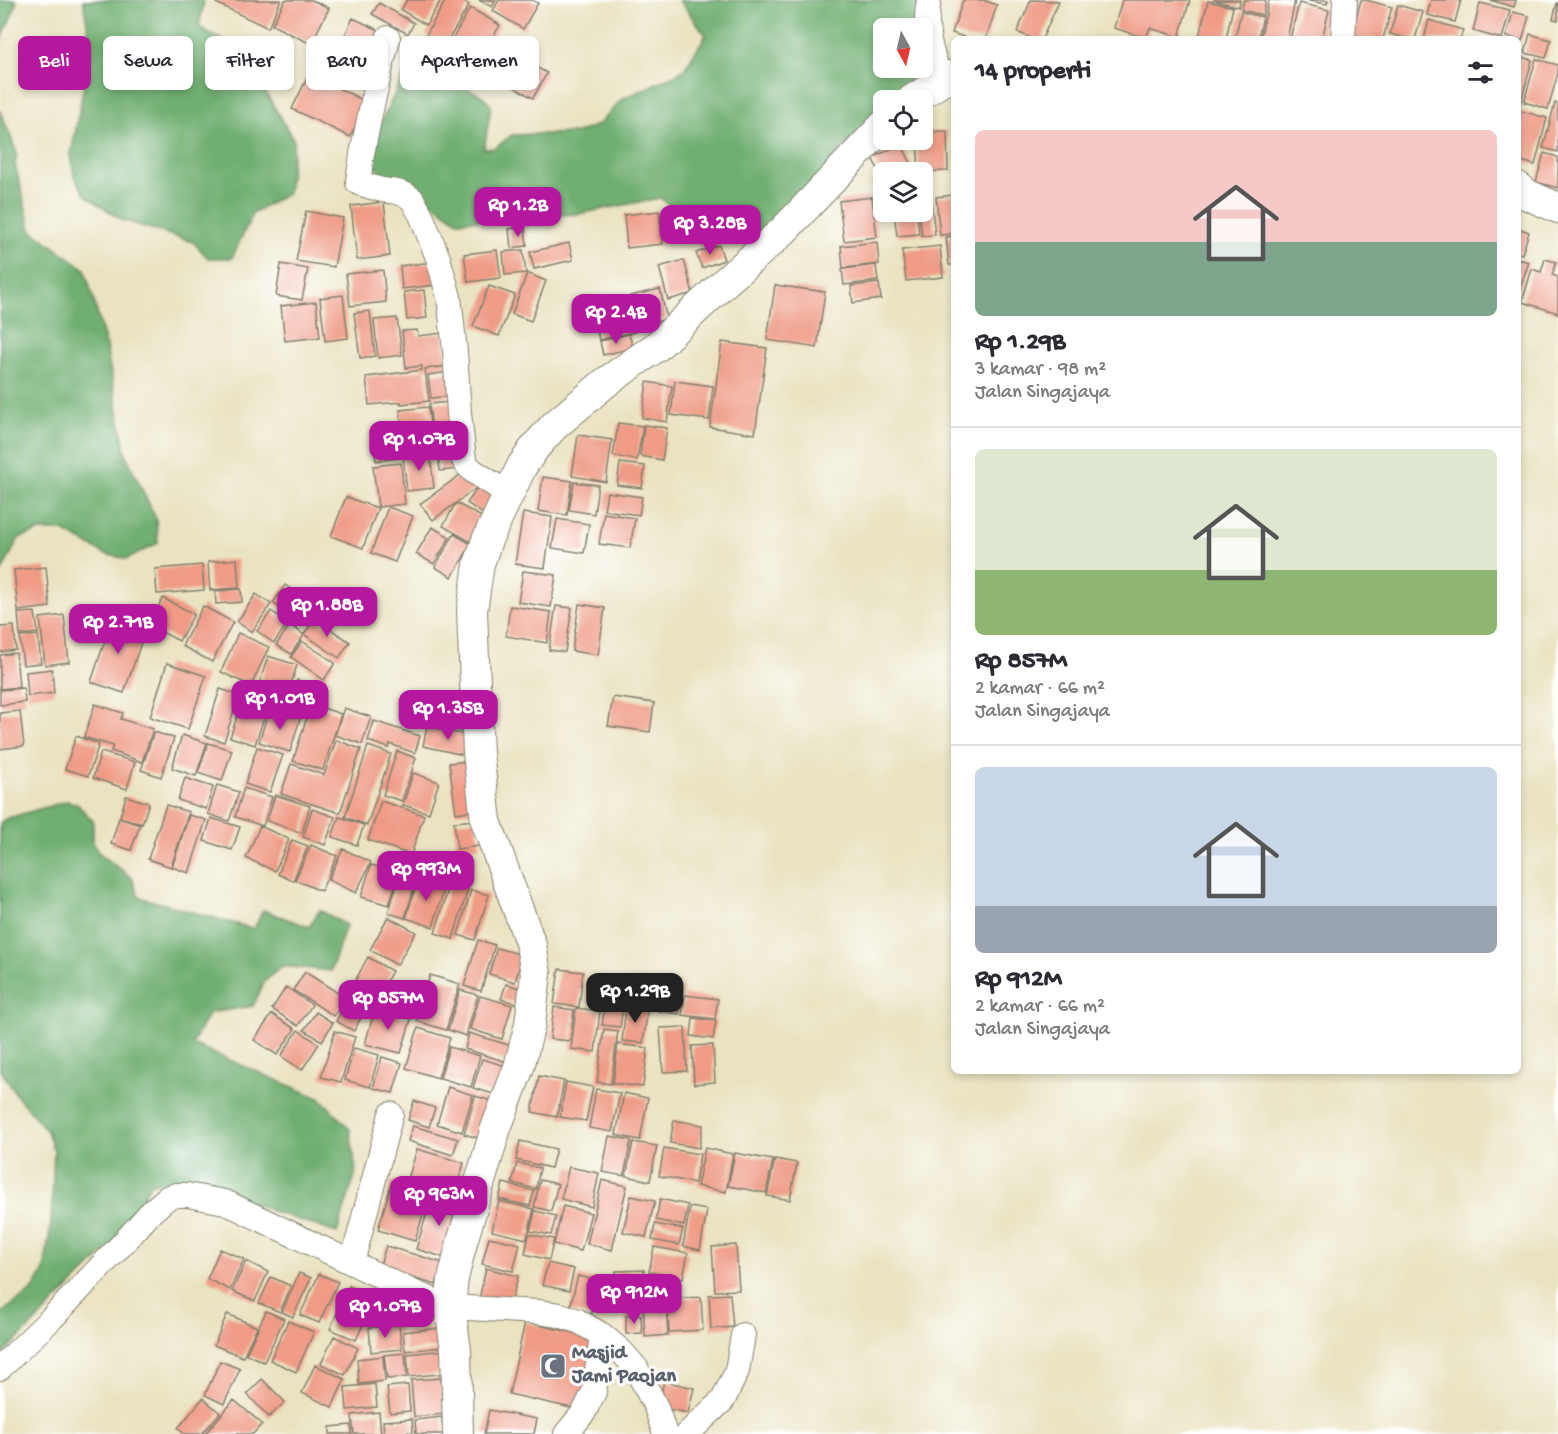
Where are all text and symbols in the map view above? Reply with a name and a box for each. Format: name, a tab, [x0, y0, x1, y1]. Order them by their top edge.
north arrow	[873, 18, 933, 78]
map controls	[873, 18, 933, 222]
chip: Beli	[18, 36, 91, 90]
chip: Sewa	[103, 36, 193, 90]
chip: Filter	[205, 36, 294, 90]
chip: Baru	[306, 36, 388, 90]
chip: Apartemen	[400, 36, 539, 90]
icon: filters	[1464, 56, 1497, 89]
text: 14 properti	[975, 57, 1091, 88]
button: locate	[873, 90, 933, 150]
button: layers	[873, 162, 933, 222]
icon: home	[1182, 169, 1290, 277]
pin: Rp 1.2B	[463, 187, 573, 238]
text: Rp 1.2B	[488, 195, 548, 218]
pin: Rp 3.28B	[648, 205, 772, 256]
text: Rp 3.28B	[674, 213, 746, 236]
pin: Rp 2.4B	[561, 294, 671, 345]
text: Rp 2.4B	[586, 302, 646, 325]
text: Rp 1.29B	[975, 328, 1065, 359]
text: 3 kamar · 98 m²	[975, 359, 1106, 382]
text: Jalan Singajaya	[975, 382, 1110, 405]
pin: Rp 1.07B	[357, 421, 481, 472]
text: Rp 1.07B	[383, 429, 455, 452]
icon: home	[1182, 488, 1290, 596]
pin: Rp 1.88B	[265, 587, 389, 638]
text: Rp 1.88B	[291, 595, 363, 618]
pin: Rp 2.71B	[56, 604, 180, 655]
text: Rp 2.71B	[83, 612, 153, 635]
text: Rp 857M	[975, 647, 1067, 678]
text: 2 kamar · 66 m²	[975, 678, 1105, 701]
pin: Rp 1.01B	[218, 680, 342, 731]
text: Rp 1.01B	[245, 688, 315, 711]
pin: Rp 1.35B	[386, 690, 510, 741]
text: Rp 1.35B	[413, 698, 483, 721]
text: Jalan Singajaya	[975, 701, 1110, 724]
icon: home	[1182, 806, 1290, 914]
pin: Rp 993M	[371, 851, 481, 902]
text: Rp 993M	[391, 859, 461, 882]
text: Rp 912M	[975, 965, 1062, 996]
pin: Rp 1.29B	[573, 973, 697, 1024]
pin: Rp 857M	[333, 980, 443, 1031]
text: Rp 1.29B	[600, 981, 670, 1004]
text: Rp 857M	[353, 988, 423, 1011]
text: 2 kamar · 66 m²	[975, 996, 1105, 1019]
text: Jalan Singajaya	[975, 1019, 1110, 1042]
pin: Rp 963M	[384, 1176, 494, 1227]
text: Rp 963M	[404, 1184, 474, 1207]
pin: Rp 912M	[579, 1274, 689, 1325]
text: Rp 912M	[601, 1282, 667, 1305]
pin: Rp 1.07B	[323, 1288, 447, 1339]
text: Rp 1.07B	[349, 1296, 421, 1319]
place label: Masjid Jami Paojan	[571, 1343, 676, 1389]
mosque icon: Masjid Jami Paojan	[538, 1351, 568, 1381]

